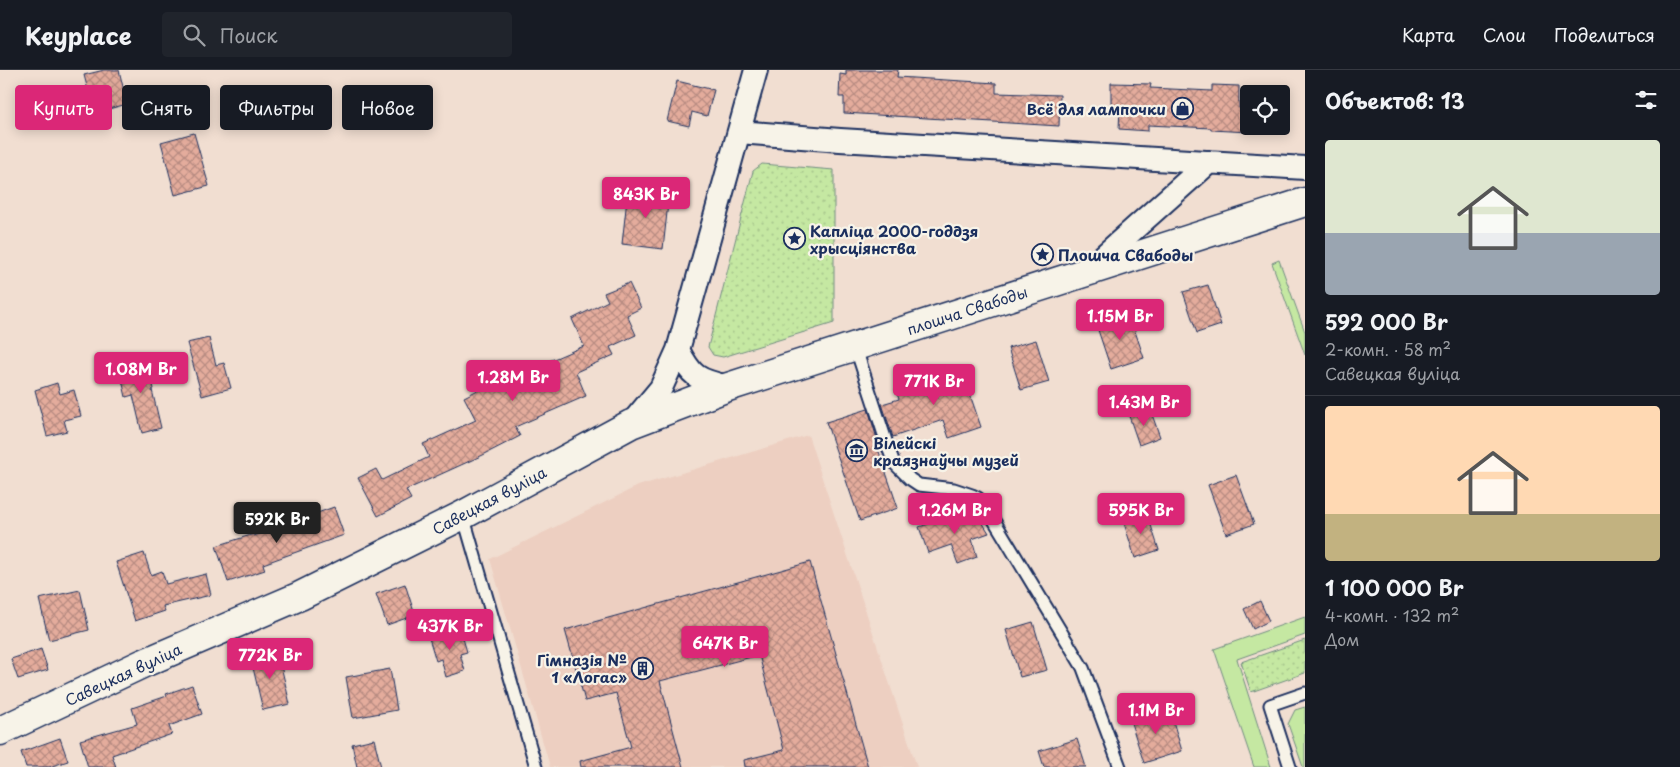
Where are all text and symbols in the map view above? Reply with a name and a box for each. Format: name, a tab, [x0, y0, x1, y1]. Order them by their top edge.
search box	[162, 12, 512, 57]
text: Keyplace	[25, 17, 132, 53]
icon: search	[180, 21, 208, 49]
text: Поиск	[220, 21, 277, 49]
text: Карта	[1402, 21, 1455, 48]
text: Слои	[1483, 21, 1526, 48]
text: Поделиться	[1554, 21, 1655, 48]
text: Объектов: 13	[1325, 84, 1465, 116]
chip: Купить	[15, 85, 112, 130]
chip: Снять	[122, 85, 210, 130]
chip: Фильтры	[220, 85, 332, 130]
chip: Новое	[342, 85, 433, 130]
map controls	[1240, 85, 1290, 135]
button: locate	[1240, 85, 1290, 135]
icon: filters	[1632, 86, 1660, 114]
shop icon: Всё для лампочки	[1170, 96, 1194, 120]
place label: Всё для лампочки	[1027, 97, 1166, 120]
icon: home	[1448, 173, 1538, 263]
pin: 843K Br	[600, 176, 692, 219]
text: 843K Br	[613, 181, 679, 205]
place label: Капліца 2000-годдзя хрысціянства	[810, 219, 978, 259]
place icon: Капліца 2000-годдзя хрысціянства	[782, 227, 806, 251]
place icon: Плошча Свабоды	[1030, 242, 1054, 266]
place label: Плошча Свабоды	[1058, 243, 1193, 266]
street label: плошча Свабоды	[904, 280, 1030, 340]
pin: 1.15M Br	[1068, 298, 1172, 341]
text: 1.15M Br	[1087, 303, 1153, 327]
text: 592 000 Br	[1325, 305, 1448, 337]
text: 2-комн. · 58 m²	[1325, 337, 1451, 361]
pin: 1.08M Br	[89, 352, 193, 394]
text: 1.08M Br	[105, 356, 177, 380]
pin: 1.28M Br	[461, 360, 565, 402]
text: Савецкая вуліца	[1325, 361, 1460, 385]
text: 1.28M Br	[477, 364, 549, 388]
pin: 771K Br	[888, 364, 980, 406]
text: 771K Br	[904, 368, 964, 392]
pin: 1.43M Br	[1092, 384, 1196, 427]
text: 1.43M Br	[1109, 389, 1179, 413]
place label: Вілейскі краязнаўчы музей	[873, 431, 1019, 471]
icon: home	[1448, 438, 1538, 528]
museum icon: Вілейскі краязнаўчы музей	[845, 439, 869, 463]
street label: Савецкая вуліца	[428, 460, 551, 540]
pin: 1.26M Br	[903, 492, 1007, 535]
pin: 595K Br	[1095, 492, 1187, 535]
text: 1.26M Br	[919, 497, 991, 521]
text: 595K Br	[1108, 497, 1174, 521]
pin: 592K Br	[231, 502, 323, 544]
text: 592K Br	[245, 506, 309, 530]
text: 1 100 000 Br	[1325, 571, 1464, 603]
text: 4-комн. · 132 m²	[1325, 603, 1459, 627]
pin: 437K Br	[404, 608, 496, 651]
text: 437K Br	[417, 613, 483, 637]
pin: 647K Br	[679, 626, 771, 668]
text: Дом	[1325, 627, 1359, 651]
text: 647K Br	[692, 630, 758, 654]
street label: Савецкая вуліца	[61, 637, 186, 711]
pin: 772K Br	[224, 638, 316, 680]
text: 772K Br	[238, 642, 302, 666]
place label: Гімназія № 1 «Логас»	[537, 648, 627, 688]
building icon: Гімназія № 1 «Логас»	[631, 656, 655, 680]
pin: 1.1M Br	[1110, 692, 1202, 735]
text: 1.1M Br	[1128, 697, 1184, 721]

